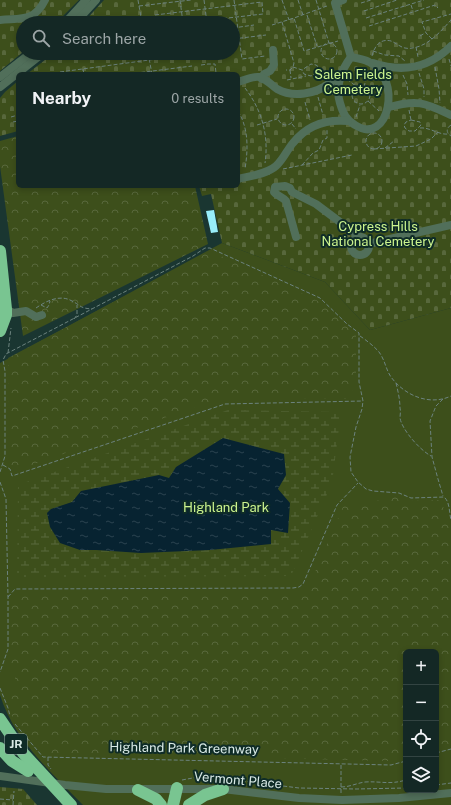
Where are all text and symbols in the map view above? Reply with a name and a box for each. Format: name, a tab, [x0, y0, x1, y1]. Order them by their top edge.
search box	[16, 16, 240, 60]
icon: search	[30, 27, 52, 49]
text: Search here	[62, 30, 146, 47]
park label: Salem Fields Cemetery	[314, 67, 392, 97]
text: Nearby	[32, 88, 91, 108]
text: 0 results	[171, 91, 224, 106]
park label: Cypress Hills National Cemetery	[321, 219, 435, 249]
park label: Highland Park	[183, 500, 269, 515]
map controls	[403, 649, 439, 793]
button: +	[403, 649, 439, 685]
button: −	[403, 685, 439, 721]
button: locate	[403, 721, 439, 757]
road number: JR	[5, 734, 27, 754]
street label: Highland Park Greenway	[109, 739, 259, 757]
button: layers	[403, 757, 439, 793]
street label: Vermont Place	[193, 769, 283, 791]

